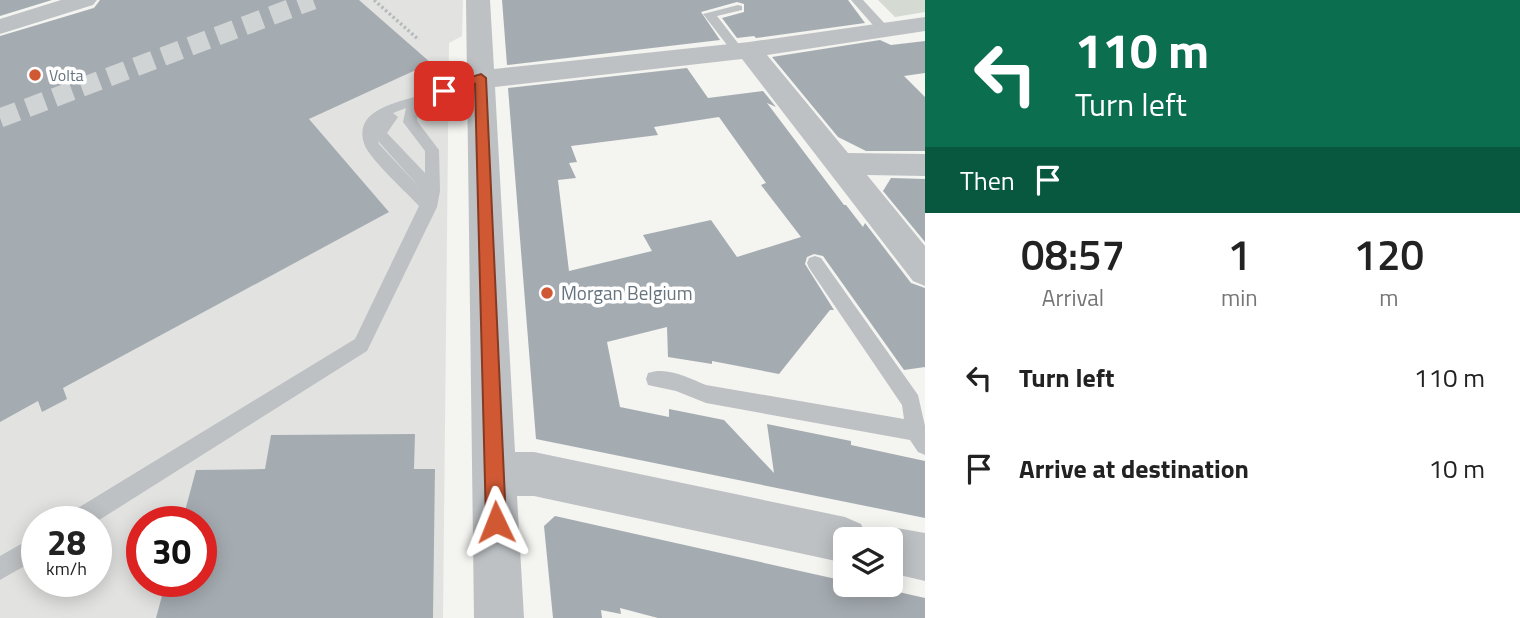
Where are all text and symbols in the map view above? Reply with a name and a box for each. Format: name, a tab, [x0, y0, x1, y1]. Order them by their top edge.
text: 110 m	[1075, 12, 1209, 87]
icon: left	[960, 28, 1051, 119]
pin	[414, 61, 474, 121]
place label: Volta	[49, 63, 84, 87]
marker: Volta	[27, 67, 43, 83]
icon: arrive	[425, 72, 463, 110]
text: Turn left	[1075, 80, 1187, 128]
text: Then	[960, 161, 1015, 200]
icon: arrive	[1029, 161, 1067, 199]
text: 08:57	[1021, 222, 1125, 286]
text: 1	[1228, 222, 1251, 286]
text: 120	[1354, 222, 1424, 286]
place label: Morgan Belgium	[561, 278, 693, 307]
text: Arrival	[1042, 280, 1104, 315]
text: min	[1221, 280, 1258, 315]
text: m	[1379, 280, 1398, 315]
marker: Morgan Belgium	[539, 285, 555, 301]
text: Turn left	[1019, 358, 1114, 397]
text: 110 m	[1414, 358, 1485, 397]
icon: left	[960, 359, 998, 397]
text: Arrive at destination	[1019, 449, 1249, 488]
text: 10 m	[1428, 449, 1485, 488]
icon: arrive	[960, 450, 998, 488]
position arrow	[459, 485, 533, 559]
speed limit sign: 30	[126, 506, 217, 597]
text: 28	[47, 515, 86, 569]
map controls	[833, 527, 903, 597]
button: layers	[833, 527, 903, 597]
text: km/h	[46, 555, 87, 582]

